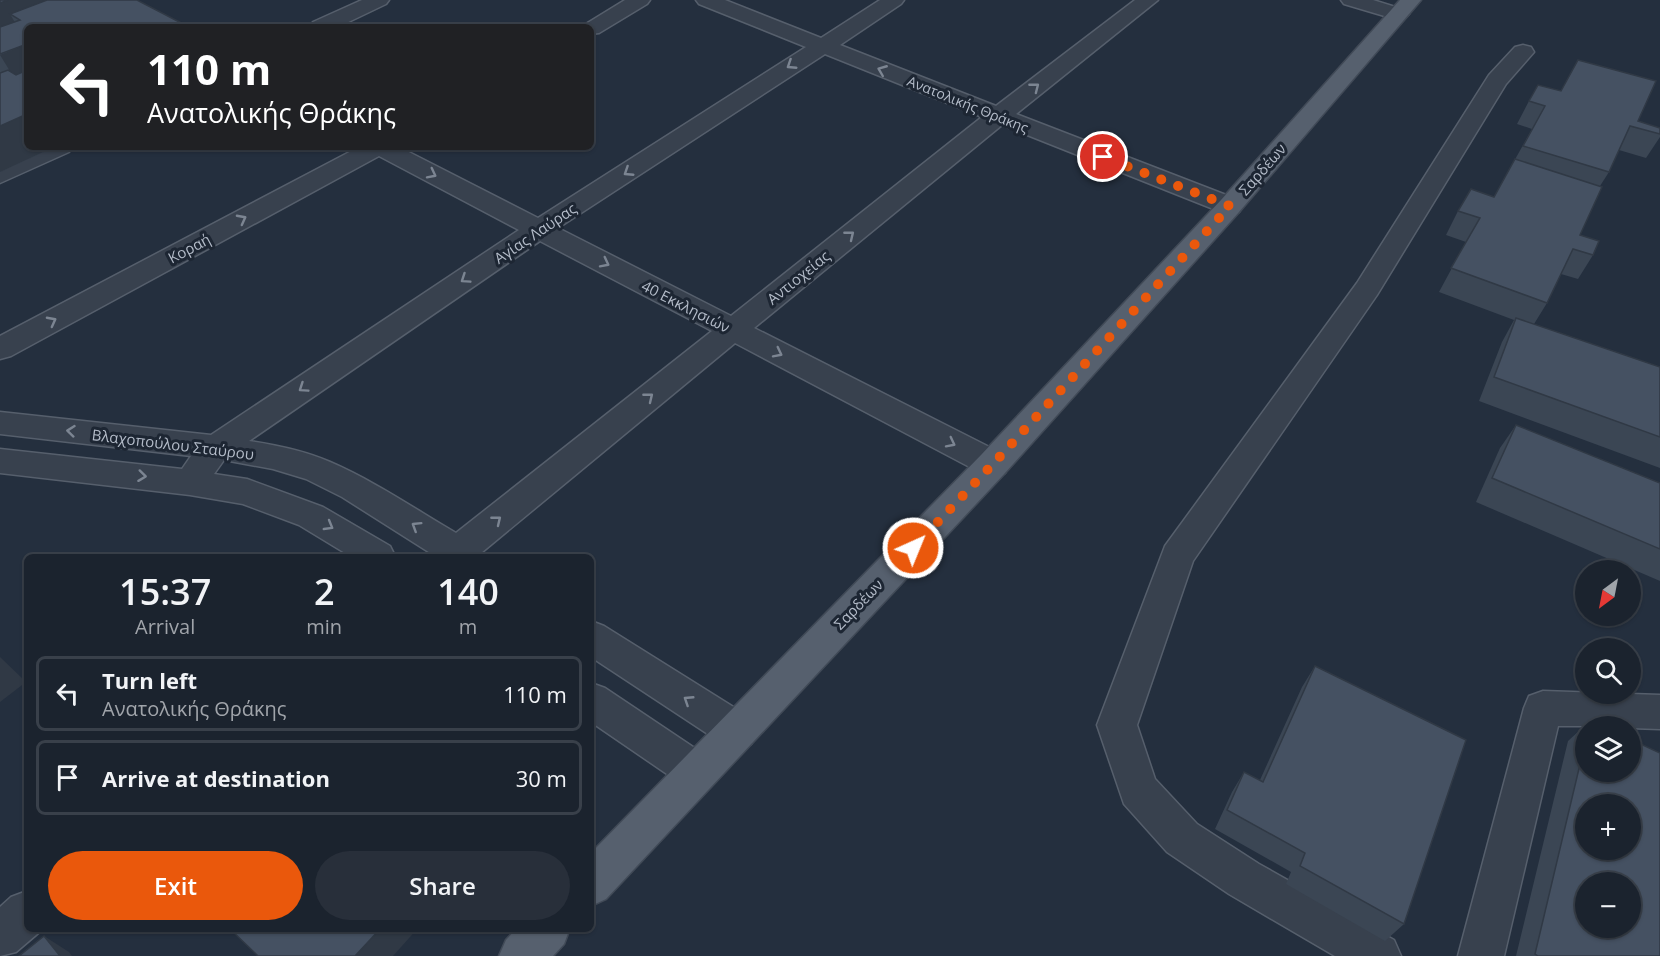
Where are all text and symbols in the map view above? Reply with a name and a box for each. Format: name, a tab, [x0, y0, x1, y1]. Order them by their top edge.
text: 110 m	[147, 40, 271, 97]
icon: left	[48, 48, 126, 126]
one-way arrow	[787, 58, 798, 69]
one-way arrow	[877, 64, 888, 77]
street label: Ανατολικής Θράκης	[905, 71, 1032, 137]
one-way arrow	[1028, 84, 1039, 95]
text: Ανατολικής Θράκης	[147, 94, 396, 131]
pin	[1077, 131, 1128, 182]
street label: Σαρδέων	[1234, 139, 1290, 199]
icon: arrive	[1086, 140, 1119, 173]
one-way arrow	[624, 164, 634, 176]
one-way arrow	[425, 167, 436, 178]
street label: Αγίας Λαύρας	[490, 198, 580, 268]
one-way arrow	[236, 215, 247, 227]
street label: Κοραή	[164, 228, 214, 268]
one-way arrow	[843, 232, 854, 243]
street label: Αντιοχείας	[762, 245, 834, 309]
one-way arrow	[598, 256, 609, 268]
one-way arrow	[461, 272, 472, 283]
street label: 40 Εκκλησιών	[639, 275, 733, 337]
one-way arrow	[45, 317, 56, 328]
one-way arrow	[772, 346, 782, 357]
one-way arrow	[299, 381, 310, 392]
one-way arrow	[642, 394, 653, 405]
street label: Βλαχοπούλου Σταύρου	[91, 424, 255, 464]
one-way arrow	[67, 425, 76, 438]
one-way arrow	[945, 436, 955, 447]
one-way arrow	[137, 469, 146, 482]
one-way arrow	[490, 516, 501, 527]
position arrow	[881, 516, 945, 580]
one-way arrow	[322, 519, 333, 530]
one-way arrow	[412, 521, 422, 533]
north arrow	[1575, 560, 1641, 626]
map controls	[1575, 560, 1641, 938]
text: 15:37	[119, 567, 211, 616]
text: 2	[314, 567, 335, 616]
text: 140	[437, 567, 499, 616]
street label: Σαρδέων	[829, 575, 887, 633]
text: Arrival	[135, 613, 195, 640]
text: min	[306, 613, 342, 640]
text: m	[459, 613, 477, 640]
button: search	[1575, 638, 1641, 704]
text: Turn left	[102, 665, 197, 695]
icon: left	[51, 677, 84, 710]
text: 110 m	[503, 679, 567, 709]
text: Ανατολικής Θράκης	[102, 695, 287, 722]
one-way arrow	[683, 696, 694, 707]
button: layers	[1575, 716, 1641, 782]
icon: arrive	[51, 761, 84, 794]
text: Arrive at destination	[102, 763, 330, 793]
text: 30 m	[516, 763, 567, 793]
button: +	[1575, 794, 1641, 860]
button: Exit	[48, 851, 303, 920]
button: Share	[315, 851, 570, 920]
button: −	[1575, 872, 1641, 938]

